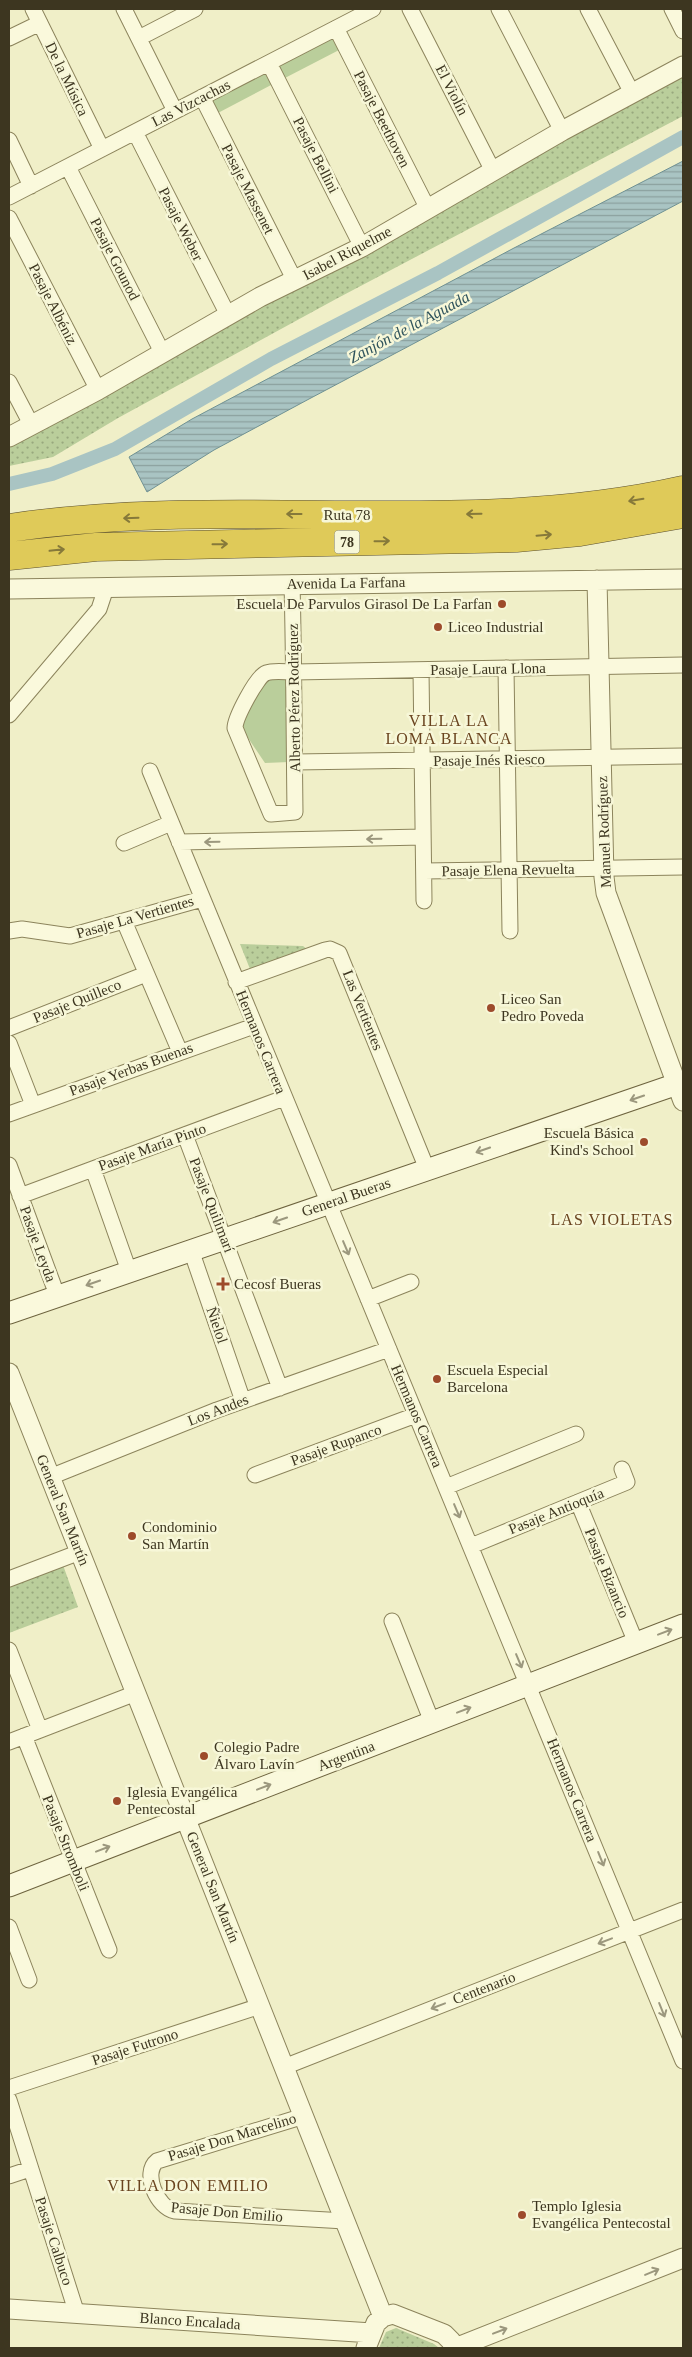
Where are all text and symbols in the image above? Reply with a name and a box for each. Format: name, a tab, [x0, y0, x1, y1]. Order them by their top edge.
street label: De la Música	[42, 40, 92, 119]
street label: El Violín	[433, 62, 472, 118]
street label: Pasaje Beethoven	[351, 68, 413, 170]
street label: Las Vizcachas	[149, 76, 233, 130]
street label: Pasaje Bellini	[290, 114, 342, 196]
street label: Pasaje Massenet	[218, 141, 278, 237]
street label: Pasaje Weber	[156, 184, 206, 264]
street label: Pasaje Gounod	[87, 215, 143, 303]
street label: Isabel Riquelme	[300, 223, 394, 283]
street label: Pasaje Albéniz	[26, 261, 80, 347]
water label: Zanjón de la Aguada	[346, 288, 473, 367]
one-way arrow	[628, 496, 644, 506]
street label: Ruta 78	[323, 507, 371, 523]
one-way arrow	[466, 509, 482, 519]
one-way arrow	[286, 510, 302, 519]
one-way arrow	[124, 513, 140, 523]
road number: 78	[334, 530, 360, 554]
one-way arrow	[536, 531, 552, 540]
one-way arrow	[374, 536, 390, 546]
one-way arrow	[211, 539, 227, 549]
one-way arrow	[49, 545, 65, 555]
street label: Avenida La Farfana	[286, 574, 406, 592]
place label: Escuela De Parvulos Girasol De La Farfan	[236, 596, 492, 612]
marker: Escuela De Parvulos Girasol De La Farfan	[496, 598, 508, 610]
place label: Liceo Industrial	[448, 619, 543, 635]
marker: Liceo Industrial	[432, 621, 444, 633]
street label: Alberto Pérez Rodríguez	[285, 623, 303, 773]
street label: Pasaje Laura Llona	[430, 660, 546, 678]
district label: VILLA LA LOMA BLANCA	[385, 712, 513, 747]
street label: Pasaje Inés Riesco	[433, 751, 545, 769]
street label: Manuel Rodríguez	[594, 775, 614, 888]
one-way arrow	[367, 834, 383, 843]
one-way arrow	[204, 837, 220, 846]
street label: Pasaje Elena Revuelta	[441, 861, 575, 879]
street label: Pasaje La Vertientes	[74, 893, 196, 941]
street label: Las Vertientes	[340, 968, 386, 1053]
street label: Pasaje Quilleco	[31, 976, 123, 1026]
street label: Hermanos Carrera	[233, 988, 289, 1096]
place label: Liceo San Pedro Poveda	[501, 991, 584, 1024]
marker: Liceo San Pedro Poveda	[485, 1002, 497, 1014]
street label: Pasaje Yerbas Buenas	[67, 1039, 195, 1099]
one-way arrow	[630, 1094, 645, 1103]
street label: Pasaje María Pinto	[96, 1120, 208, 1174]
place label: Escuela Básica Kind's School	[544, 1125, 634, 1158]
marker: Escuela Básica Kind's School	[638, 1136, 650, 1148]
one-way arrow	[476, 1146, 492, 1156]
street label: Pasaje Quilimarí	[187, 1155, 237, 1255]
street label: General Bueras	[299, 1174, 393, 1220]
street label: Pasaje Leyda	[17, 1204, 59, 1284]
district label: LAS VIOLETAS	[551, 1211, 673, 1228]
one-way arrow	[273, 1216, 288, 1225]
one-way arrow	[342, 1240, 352, 1255]
place label: Cecosf Bueras	[234, 1276, 321, 1292]
marker: Cecosf Bueras	[216, 1277, 230, 1291]
one-way arrow	[85, 1279, 101, 1288]
street label: Ñielol	[203, 1305, 231, 1345]
street label: Hermanos Carrera	[388, 1362, 446, 1470]
place label: Escuela Especial Barcelona	[447, 1362, 548, 1395]
marker: Escuela Especial Barcelona	[431, 1373, 443, 1385]
street label: Los Andes	[185, 1391, 251, 1429]
street label: Pasaje Rupanco	[288, 1421, 384, 1469]
street label: General San Martín	[33, 1452, 93, 1568]
street label: Pasaje Antioquía	[506, 1484, 606, 1537]
one-way arrow	[452, 1503, 462, 1518]
place label: Condominio San Martín	[142, 1519, 217, 1552]
street label: Pasaje Bizancio	[582, 1526, 632, 1620]
marker: Condominio San Martín	[126, 1530, 138, 1542]
one-way arrow	[657, 1627, 672, 1636]
one-way arrow	[515, 1653, 525, 1668]
one-way arrow	[456, 1705, 471, 1714]
street label: Hermanos Carrera	[544, 1736, 600, 1844]
street label: Argentina	[315, 1738, 377, 1774]
place label: Colegio Padre Álvaro Lavín	[214, 1739, 300, 1772]
marker: Colegio Padre Álvaro Lavín	[198, 1750, 210, 1762]
one-way arrow	[255, 1782, 271, 1791]
place label: Iglesia Evangélica Pentecostal	[127, 1784, 238, 1817]
street label: Pasaje Stromboli	[39, 1793, 93, 1893]
marker: Iglesia Evangélica Pentecostal	[111, 1795, 123, 1807]
street label: General San Martín	[183, 1829, 243, 1945]
one-way arrow	[95, 1844, 110, 1853]
one-way arrow	[597, 1852, 606, 1867]
one-way arrow	[598, 1936, 613, 1946]
street label: Centenario	[450, 1969, 518, 2007]
one-way arrow	[431, 2002, 446, 2012]
one-way arrow	[658, 2002, 668, 2017]
street label: Pasaje Futrono	[90, 2026, 180, 2068]
street label: Pasaje Don Marcelino	[166, 2110, 298, 2164]
district label: VILLA DON EMILIO	[107, 2177, 269, 2194]
street label: Pasaje Calbuco	[32, 2195, 76, 2287]
place label: Templo Iglesia Evangélica Pentecostal	[532, 2198, 671, 2231]
street label: Pasaje Don Emilio	[170, 2199, 284, 2225]
marker: Templo Iglesia Evangélica Pentecostal	[516, 2209, 528, 2221]
one-way arrow	[644, 2266, 659, 2275]
street label: Blanco Encalada	[139, 2309, 241, 2333]
one-way arrow	[492, 2325, 507, 2335]

